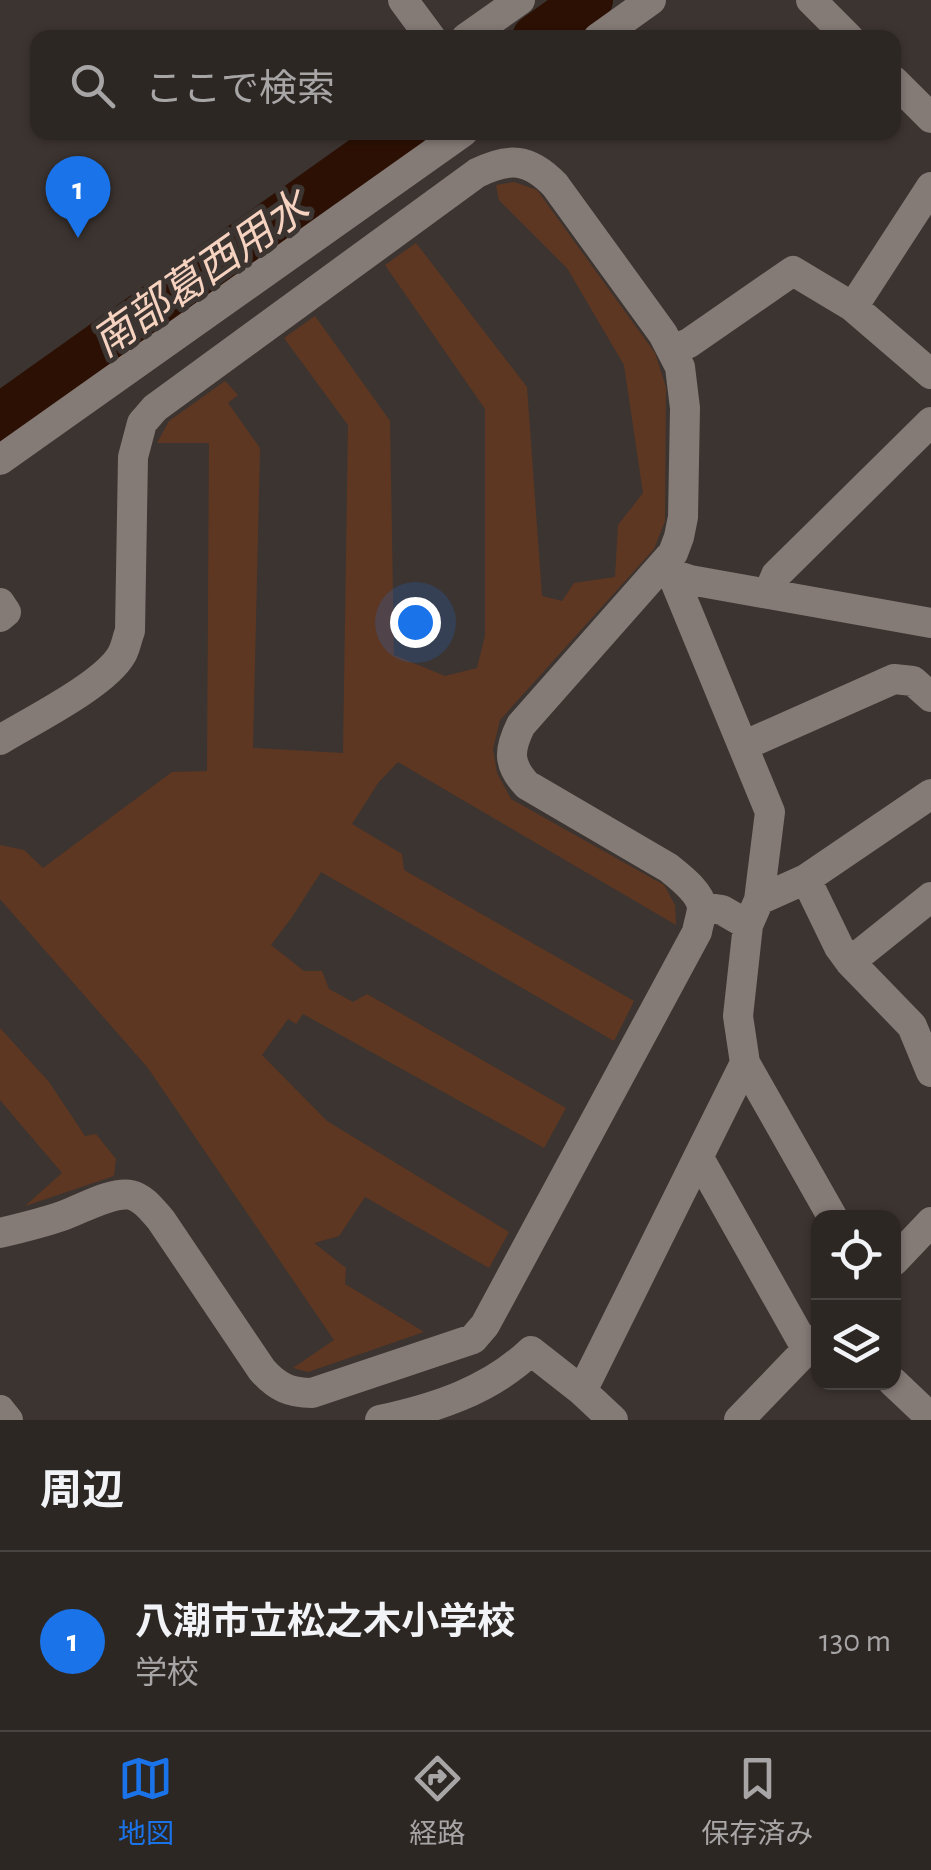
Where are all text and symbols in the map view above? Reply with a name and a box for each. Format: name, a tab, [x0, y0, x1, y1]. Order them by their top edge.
search box	[30, 30, 901, 140]
icon: search	[65, 58, 120, 113]
text: ここで検索	[145, 71, 335, 109]
pin: 1	[46, 156, 110, 238]
water label: 南部葛西用水	[85, 182, 320, 364]
your location	[390, 597, 441, 648]
map controls	[811, 1210, 901, 1390]
button: locate	[811, 1210, 901, 1300]
button: layers	[811, 1300, 901, 1390]
text: 周辺	[40, 1470, 124, 1512]
text: 八潮市立松之木小学校	[135, 1604, 515, 1642]
text: 1	[67, 1625, 78, 1657]
text: 130 m	[819, 1625, 891, 1657]
text: 学校	[135, 1657, 199, 1689]
tab: 地図	[118, 1751, 174, 1852]
tab: 経路	[409, 1751, 465, 1852]
tab: 保存済み	[701, 1751, 813, 1852]

